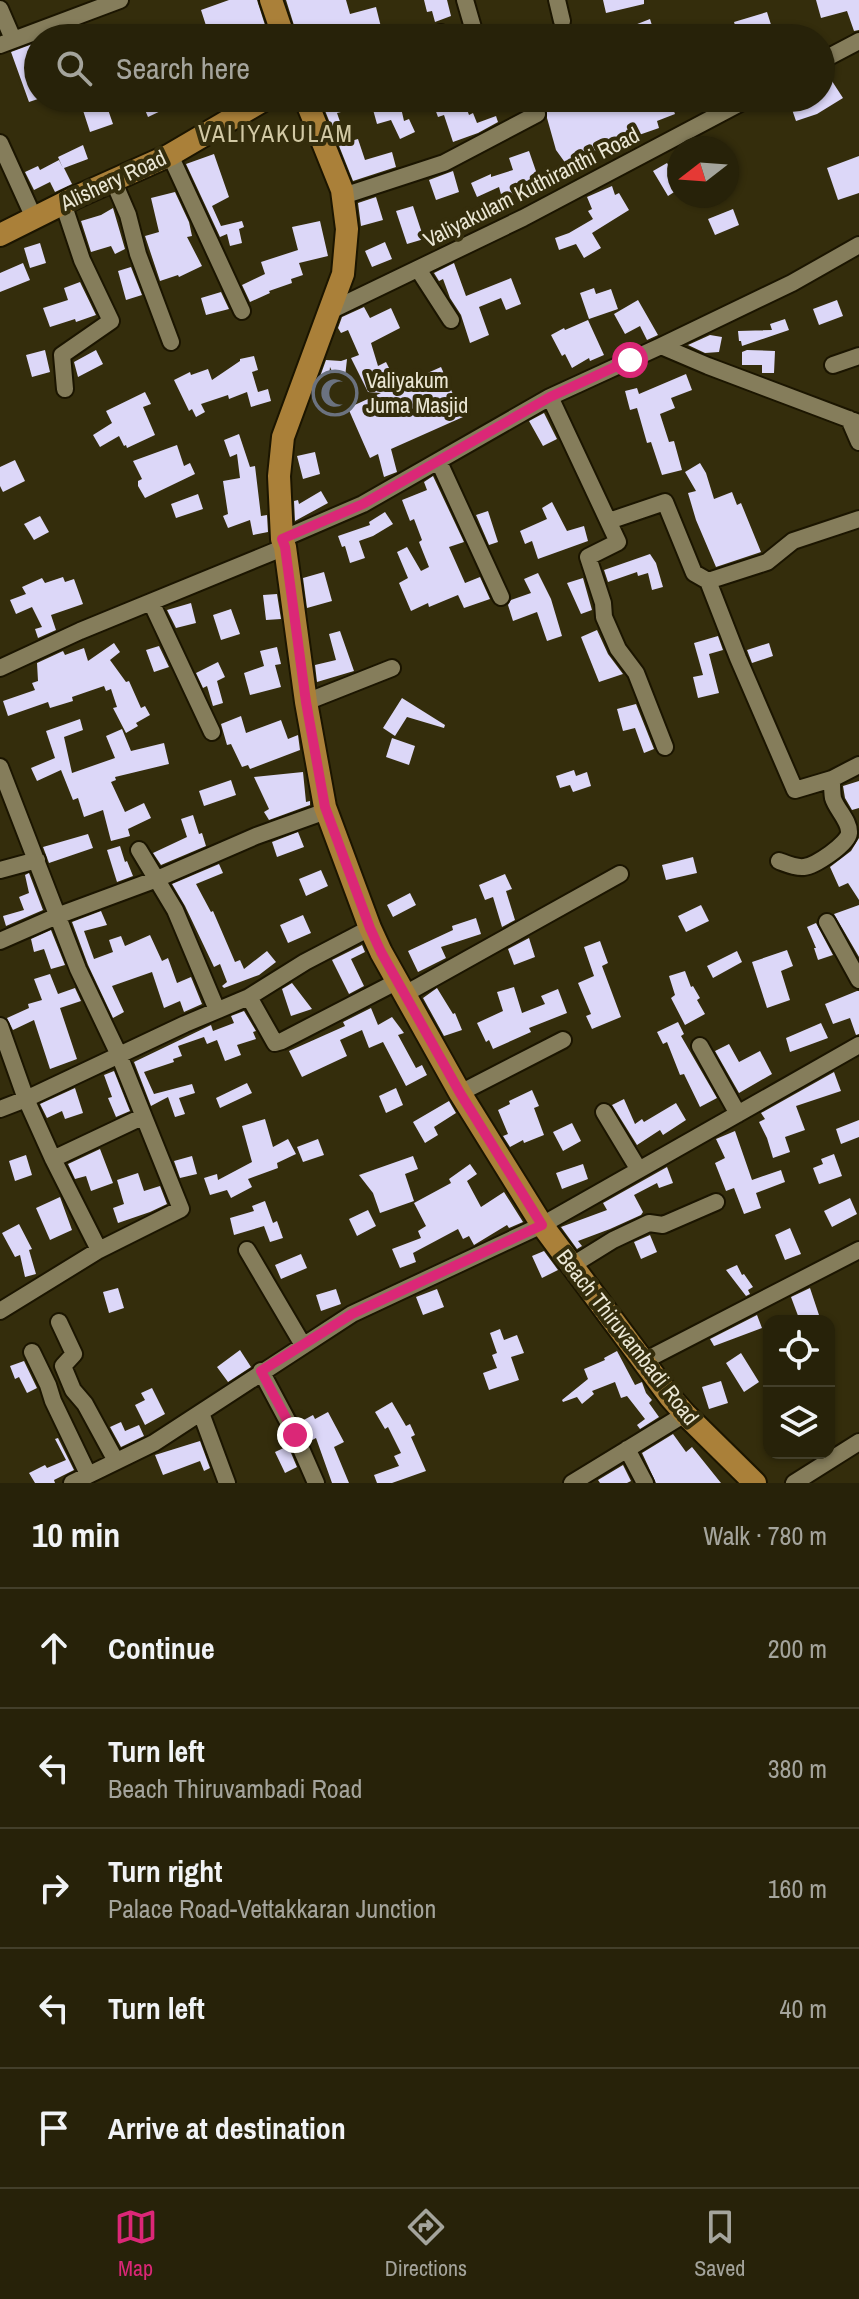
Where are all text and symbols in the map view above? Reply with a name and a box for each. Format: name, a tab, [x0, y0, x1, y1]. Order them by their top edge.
search box	[24, 24, 835, 112]
icon: search	[52, 46, 96, 90]
text: Search here	[116, 48, 250, 88]
district label: VALIYAKULAM	[198, 117, 354, 149]
street label: Valiyakulam Kuthiranthi Road	[418, 120, 644, 254]
north arrow	[667, 136, 739, 208]
street label: Alishery Road	[54, 142, 171, 218]
route start	[612, 342, 648, 378]
place label: Valiyakum Juma Masjid	[366, 365, 468, 420]
mosque icon: Valiyakum Juma Masjid	[311, 369, 359, 417]
street label: Beach Thiruvambadi Road	[550, 1243, 706, 1431]
map controls	[763, 1315, 835, 1459]
button: locate	[763, 1315, 835, 1387]
button: layers	[763, 1387, 835, 1459]
route end	[277, 1417, 313, 1453]
text: 10 min	[32, 1512, 120, 1558]
text: Walk · 780 m	[703, 1518, 827, 1553]
icon: ahead	[32, 1626, 76, 1670]
text: Continue	[108, 1628, 215, 1668]
text: 200 m	[768, 1631, 827, 1666]
text: Turn left	[108, 1731, 205, 1771]
icon: left	[32, 1746, 76, 1790]
text: 380 m	[768, 1751, 827, 1786]
text: Beach Thiruvambadi Road	[108, 1771, 362, 1806]
text: Turn right	[108, 1851, 222, 1891]
icon: right	[32, 1866, 76, 1910]
text: 160 m	[768, 1871, 827, 1906]
text: Palace Road-Vettakkaran Junction	[108, 1891, 436, 1926]
icon: left	[32, 1986, 76, 2030]
text: Turn left	[108, 1988, 205, 2028]
text: 40 m	[780, 1991, 827, 2026]
icon: arrive	[32, 2106, 76, 2150]
text: Arrive at destination	[108, 2108, 346, 2148]
tab: Map	[114, 2205, 158, 2283]
tab: Directions	[385, 2205, 467, 2283]
tab: Saved	[694, 2205, 745, 2283]

